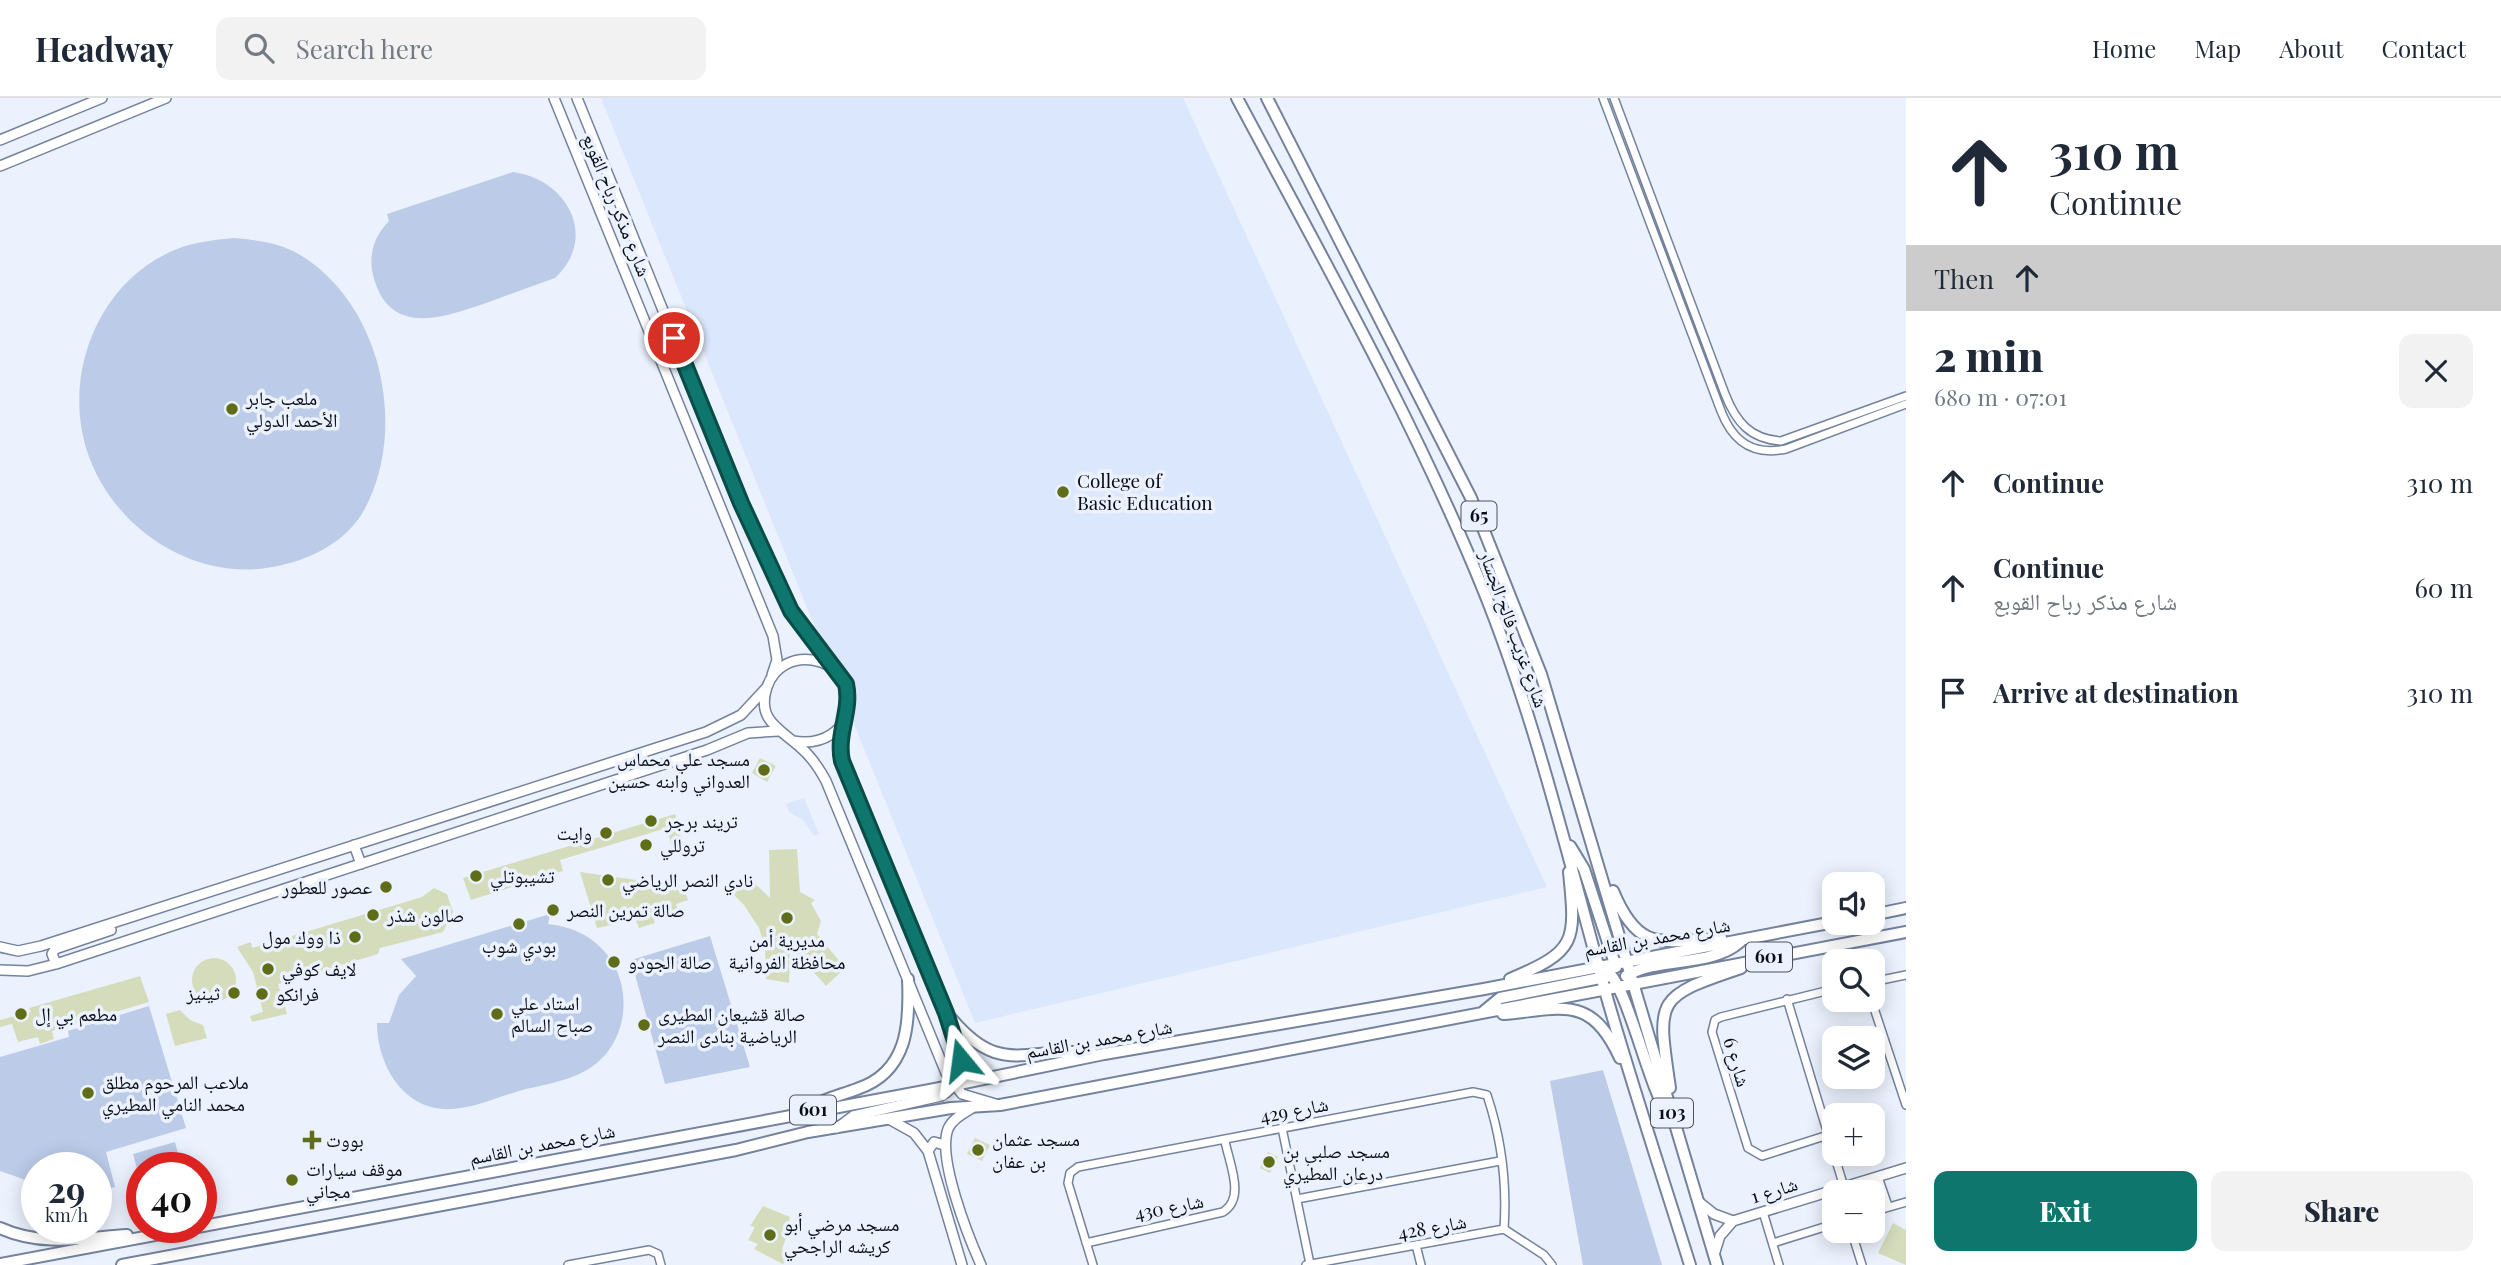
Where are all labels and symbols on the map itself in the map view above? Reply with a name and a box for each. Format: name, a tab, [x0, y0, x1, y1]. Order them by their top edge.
street label: شارع مذكر رباح القوبع	[576, 129, 658, 280]
pin	[644, 308, 704, 368]
place label: ملعب جابر الأحمد الدولي	[245, 384, 338, 436]
marker: ملعب جابر الأحمد الدولي	[224, 401, 240, 417]
place label: College of Basic Education	[1077, 467, 1213, 515]
marker: College of Basic Education	[1055, 484, 1071, 500]
road number: 65	[1462, 502, 1496, 530]
street label: شارع غريب فالح الجسار	[1473, 546, 1555, 711]
place label: مسجد علي محماس العدواني وابنه حسين	[608, 745, 750, 797]
marker: مسجد علي محماس العدواني وابنه حسين	[756, 762, 772, 778]
place label: تريند برجر	[664, 807, 738, 833]
marker: تريند برجر	[643, 813, 659, 829]
place label: وايت	[557, 819, 592, 845]
marker: وايت	[598, 825, 614, 841]
place label: تروللي	[660, 831, 705, 861]
marker: تروللي	[638, 837, 654, 853]
place label: تشيبوتلي	[490, 862, 555, 892]
place label: نادي النصر الرياضي	[622, 866, 753, 896]
marker: تشيبوتلي	[468, 868, 484, 884]
marker: نادي النصر الرياضي	[600, 872, 616, 888]
place label: عصور للعطور	[281, 873, 372, 899]
marker: عصور للعطور	[378, 879, 394, 895]
place label: صالة تمرين النصر	[566, 896, 685, 922]
place label: صالون شذر	[386, 901, 464, 927]
marker: صالة تمرين النصر	[545, 902, 561, 918]
marker: صالون شذر	[365, 907, 381, 923]
marker: مديرية أمن محافظة الفروانية	[779, 910, 795, 926]
street label: شارع محمد بن القاسم	[1582, 910, 1732, 963]
marker: بودي شوب	[511, 916, 527, 932]
place label: ذا ووك مول	[262, 923, 341, 949]
place label: مديرية أمن محافظة الفروانية	[728, 926, 846, 974]
marker: ذا ووك مول	[347, 929, 363, 945]
place label: بودي شوب	[482, 932, 556, 962]
road number: 601	[1746, 942, 1792, 972]
place label: صالة الجودو	[628, 948, 712, 974]
marker: صالة الجودو	[606, 954, 622, 970]
place label: لايف كوفي	[282, 955, 356, 985]
marker: لايف كوفي	[260, 961, 276, 977]
place label: ثينيز	[186, 979, 220, 1005]
place label: فرانكو	[276, 980, 319, 1006]
marker: ثينيز	[226, 985, 242, 1001]
marker: فرانكو	[254, 986, 270, 1002]
place label: استاد علي صباح السالم	[511, 989, 593, 1038]
place label: مطعم بي إل	[35, 1000, 117, 1030]
place label: صالة قشيعان المطيرى الرياضية بنادى النصر	[657, 1000, 806, 1048]
marker: مطعم بي إل	[13, 1006, 29, 1022]
marker: استاد علي صباح السالم	[489, 1006, 505, 1022]
street label: شارع محمد بن القاسم	[1024, 1012, 1174, 1065]
marker: صالة قشيعان المطيرى الرياضية بنادى النصر	[636, 1017, 652, 1033]
position arrow	[924, 1023, 998, 1097]
street label: شارع 6	[1718, 1034, 1758, 1090]
place label: ملاعب المرحوم مطلق محمد النامي المطيري	[102, 1068, 249, 1120]
marker: ملاعب المرحوم مطلق محمد النامي المطيري	[80, 1085, 96, 1101]
street label: شارع 429	[1257, 1090, 1330, 1128]
road number: 601	[790, 1096, 836, 1125]
road number: 103	[1651, 1098, 1693, 1128]
street label: شارع محمد بن القاسم	[467, 1116, 617, 1171]
place label: مسجد عثمان بن عفان	[992, 1125, 1080, 1173]
place label: بووت	[326, 1126, 364, 1152]
marker: بووت	[304, 1132, 320, 1148]
place label: مسجد صلبي بن درعان المطيري	[1283, 1137, 1390, 1189]
marker: مسجد عثمان بن عفان	[970, 1142, 986, 1158]
speed limit sign: 40	[126, 1152, 217, 1243]
marker: مسجد صلبي بن درعان المطيري	[1261, 1154, 1277, 1170]
place label: موقف سيارات مجاني	[306, 1155, 402, 1207]
street label: شارع 1	[1747, 1170, 1800, 1208]
marker: موقف سيارات مجاني	[284, 1172, 300, 1188]
street label: شارع 430	[1132, 1187, 1206, 1225]
street label: شارع 428	[1395, 1207, 1468, 1245]
place label: مسجد مرضي أبو كريشه الراجحي	[784, 1210, 899, 1262]
marker: مسجد مرضي أبو كريشه الراجحي	[762, 1227, 778, 1243]

